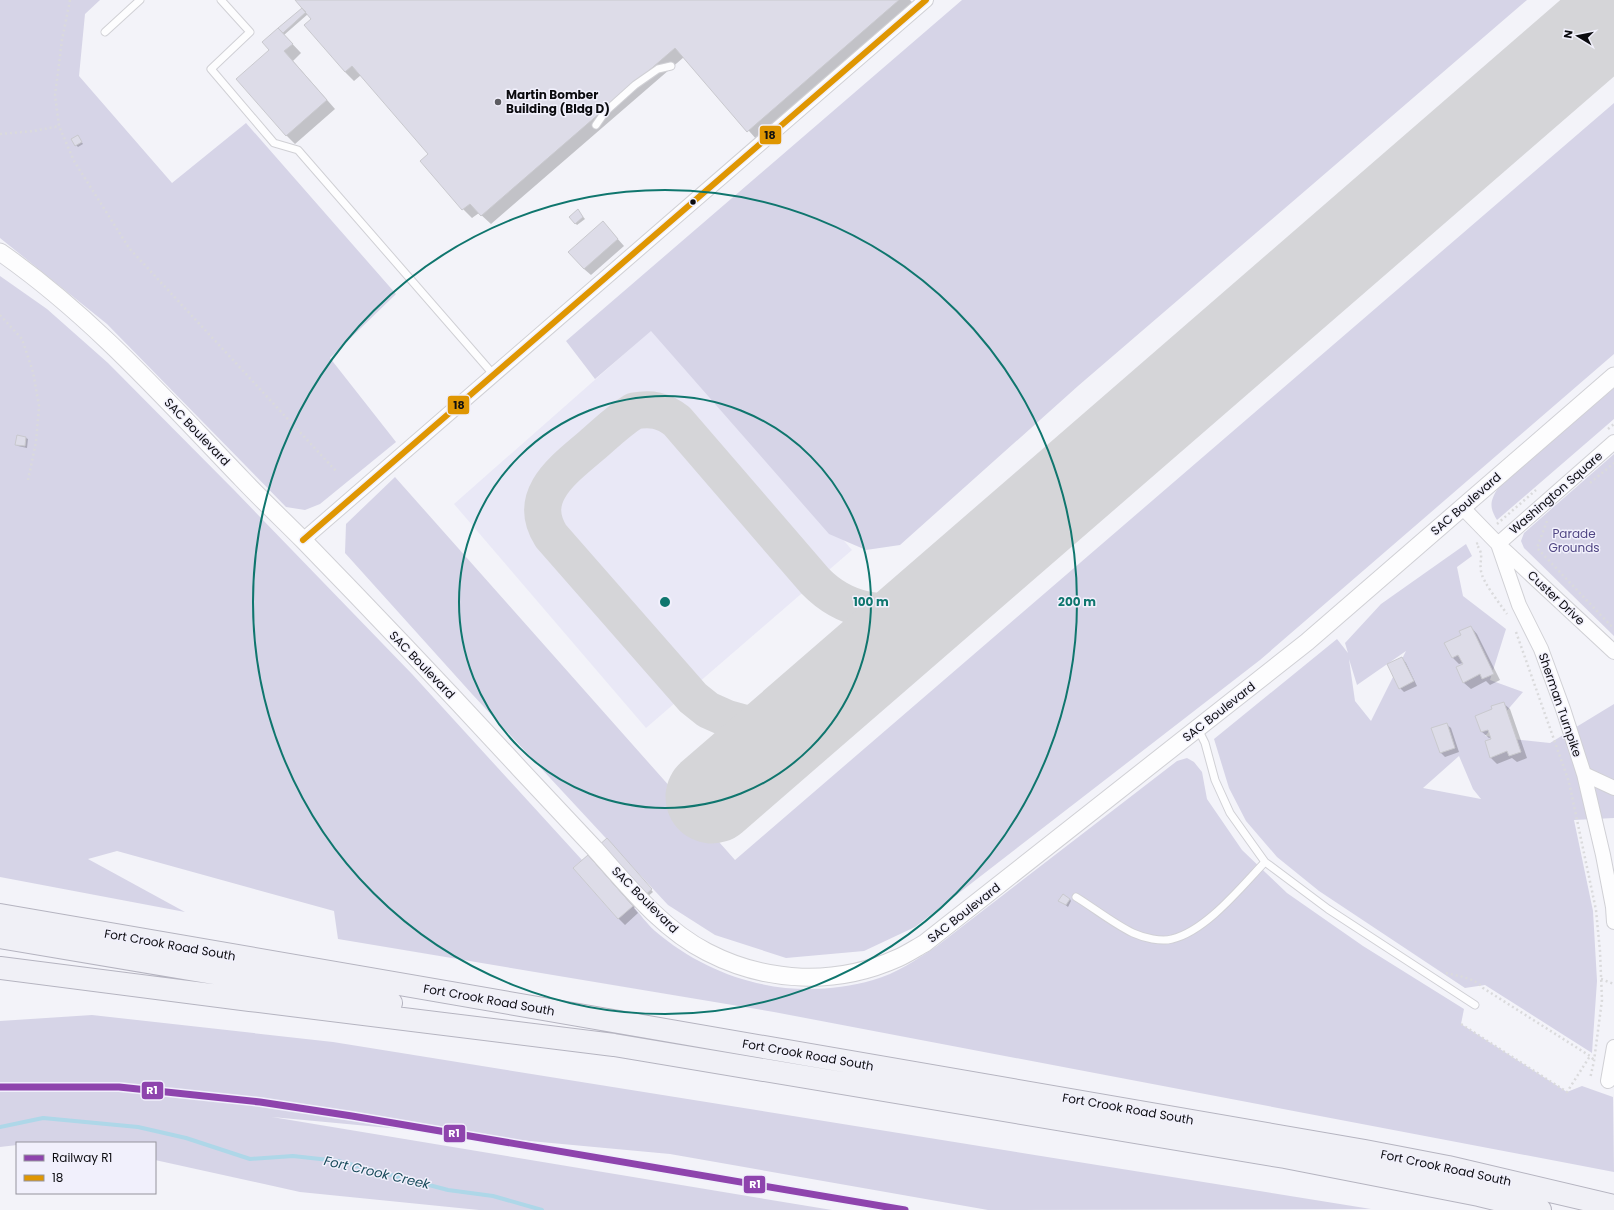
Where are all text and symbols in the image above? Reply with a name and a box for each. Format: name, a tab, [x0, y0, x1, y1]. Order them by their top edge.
north arrow	[1558, 16, 1598, 56]
text: N	[1560, 29, 1577, 40]
place label: Martin Bomber Building (Bldg D)	[506, 86, 610, 117]
marker: Martin Bomber Building (Bldg D)	[493, 97, 503, 107]
line badge: 18	[759, 125, 782, 145]
text: 18	[764, 127, 776, 143]
unlabelled marker	[688, 197, 698, 207]
street label: SAC Boulevard	[161, 394, 234, 469]
line badge: 18	[447, 395, 470, 415]
text: 18	[453, 397, 465, 413]
street label: Washington Square	[1505, 447, 1606, 538]
street label: SAC Boulevard	[1427, 468, 1505, 539]
park label: Parade Grounds	[1548, 525, 1600, 556]
street label: Custer Drive	[1524, 567, 1589, 629]
text: 100 m	[853, 593, 889, 610]
text: 200 m	[1058, 593, 1096, 610]
centre of rings	[658, 595, 672, 609]
street label: SAC Boulevard	[386, 627, 459, 702]
street label: Sherman Turnpike	[1535, 651, 1586, 759]
street label: SAC Boulevard	[1179, 678, 1259, 745]
street label: SAC Boulevard	[608, 862, 683, 937]
street label: SAC Boulevard	[924, 879, 1004, 946]
street label: Fort Crook Road South	[103, 925, 237, 964]
street label: Fort Crook Road South	[422, 980, 556, 1019]
street label: Fort Crook Road South	[741, 1035, 875, 1074]
line badge: R1	[141, 1081, 164, 1100]
text: R1	[146, 1082, 158, 1098]
street label: Fort Crook Road South	[1061, 1089, 1195, 1128]
line badge: R1	[443, 1124, 466, 1143]
text: R1	[448, 1125, 460, 1141]
legend	[16, 1142, 156, 1194]
street label: Fort Crook Road South	[1379, 1145, 1513, 1190]
text: Railway R1	[52, 1149, 112, 1166]
water label: Fort Crook Creek	[322, 1151, 433, 1194]
text: 18	[52, 1169, 63, 1186]
line badge: R1	[743, 1175, 766, 1194]
text: R1	[749, 1176, 761, 1192]

